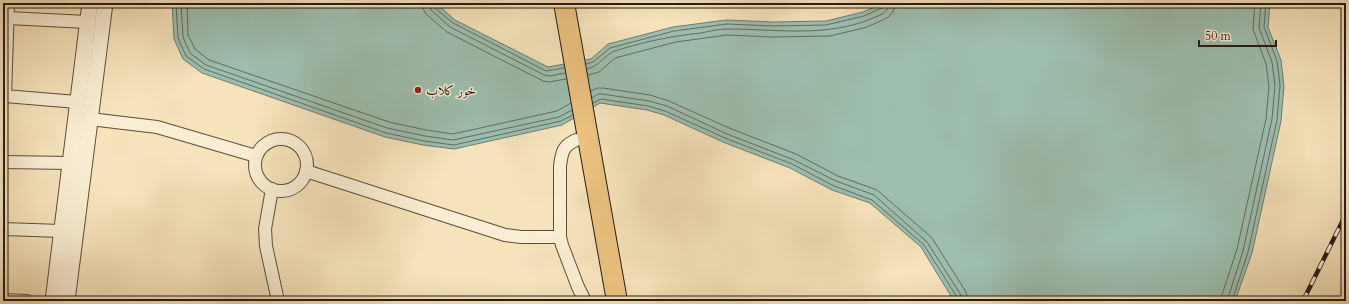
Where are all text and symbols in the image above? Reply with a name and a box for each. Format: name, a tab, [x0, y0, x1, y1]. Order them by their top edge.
scale bar	[1199, 22, 1276, 48]
text: 50 m	[1205, 28, 1232, 44]
place label: خور كلاب	[426, 82, 476, 100]
marker: خور كلاب	[413, 85, 423, 95]

